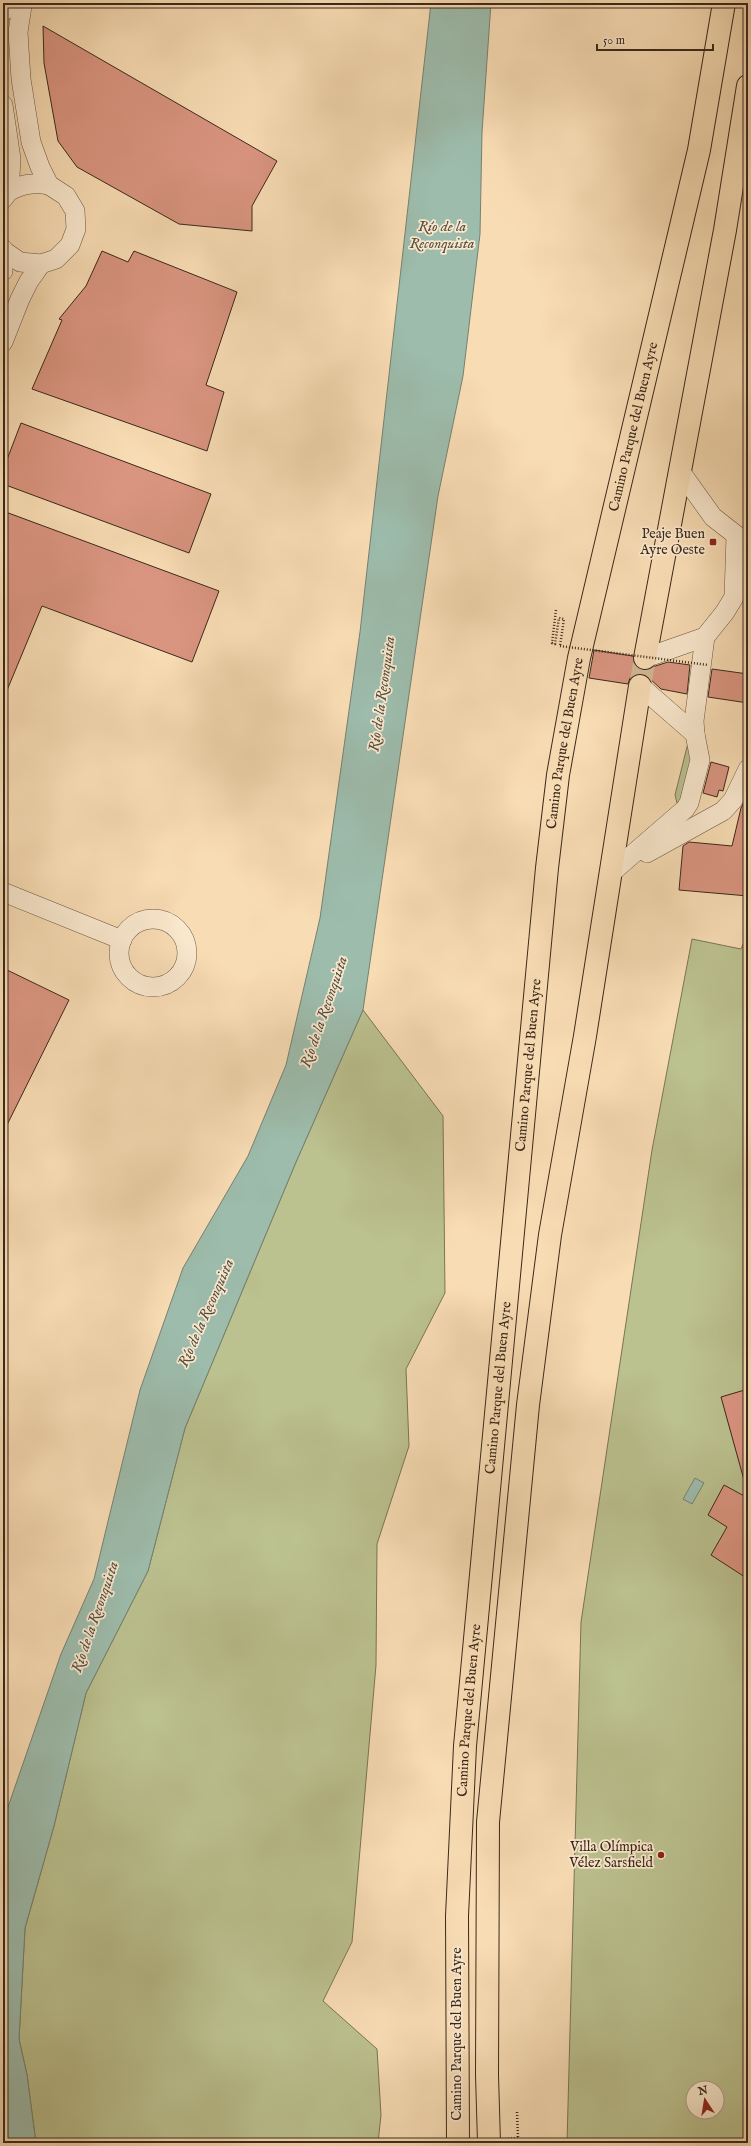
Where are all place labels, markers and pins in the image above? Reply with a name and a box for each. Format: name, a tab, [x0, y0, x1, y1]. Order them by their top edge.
place label: Peaje Buen Ayre Oeste	[639, 525, 706, 559]
marker: Peaje Buen Ayre Oeste	[708, 537, 718, 547]
place label: Villa Olímpica Vélez Sarsfield	[568, 1838, 654, 1872]
marker: Villa Olímpica Vélez Sarsfield	[656, 1850, 666, 1860]

